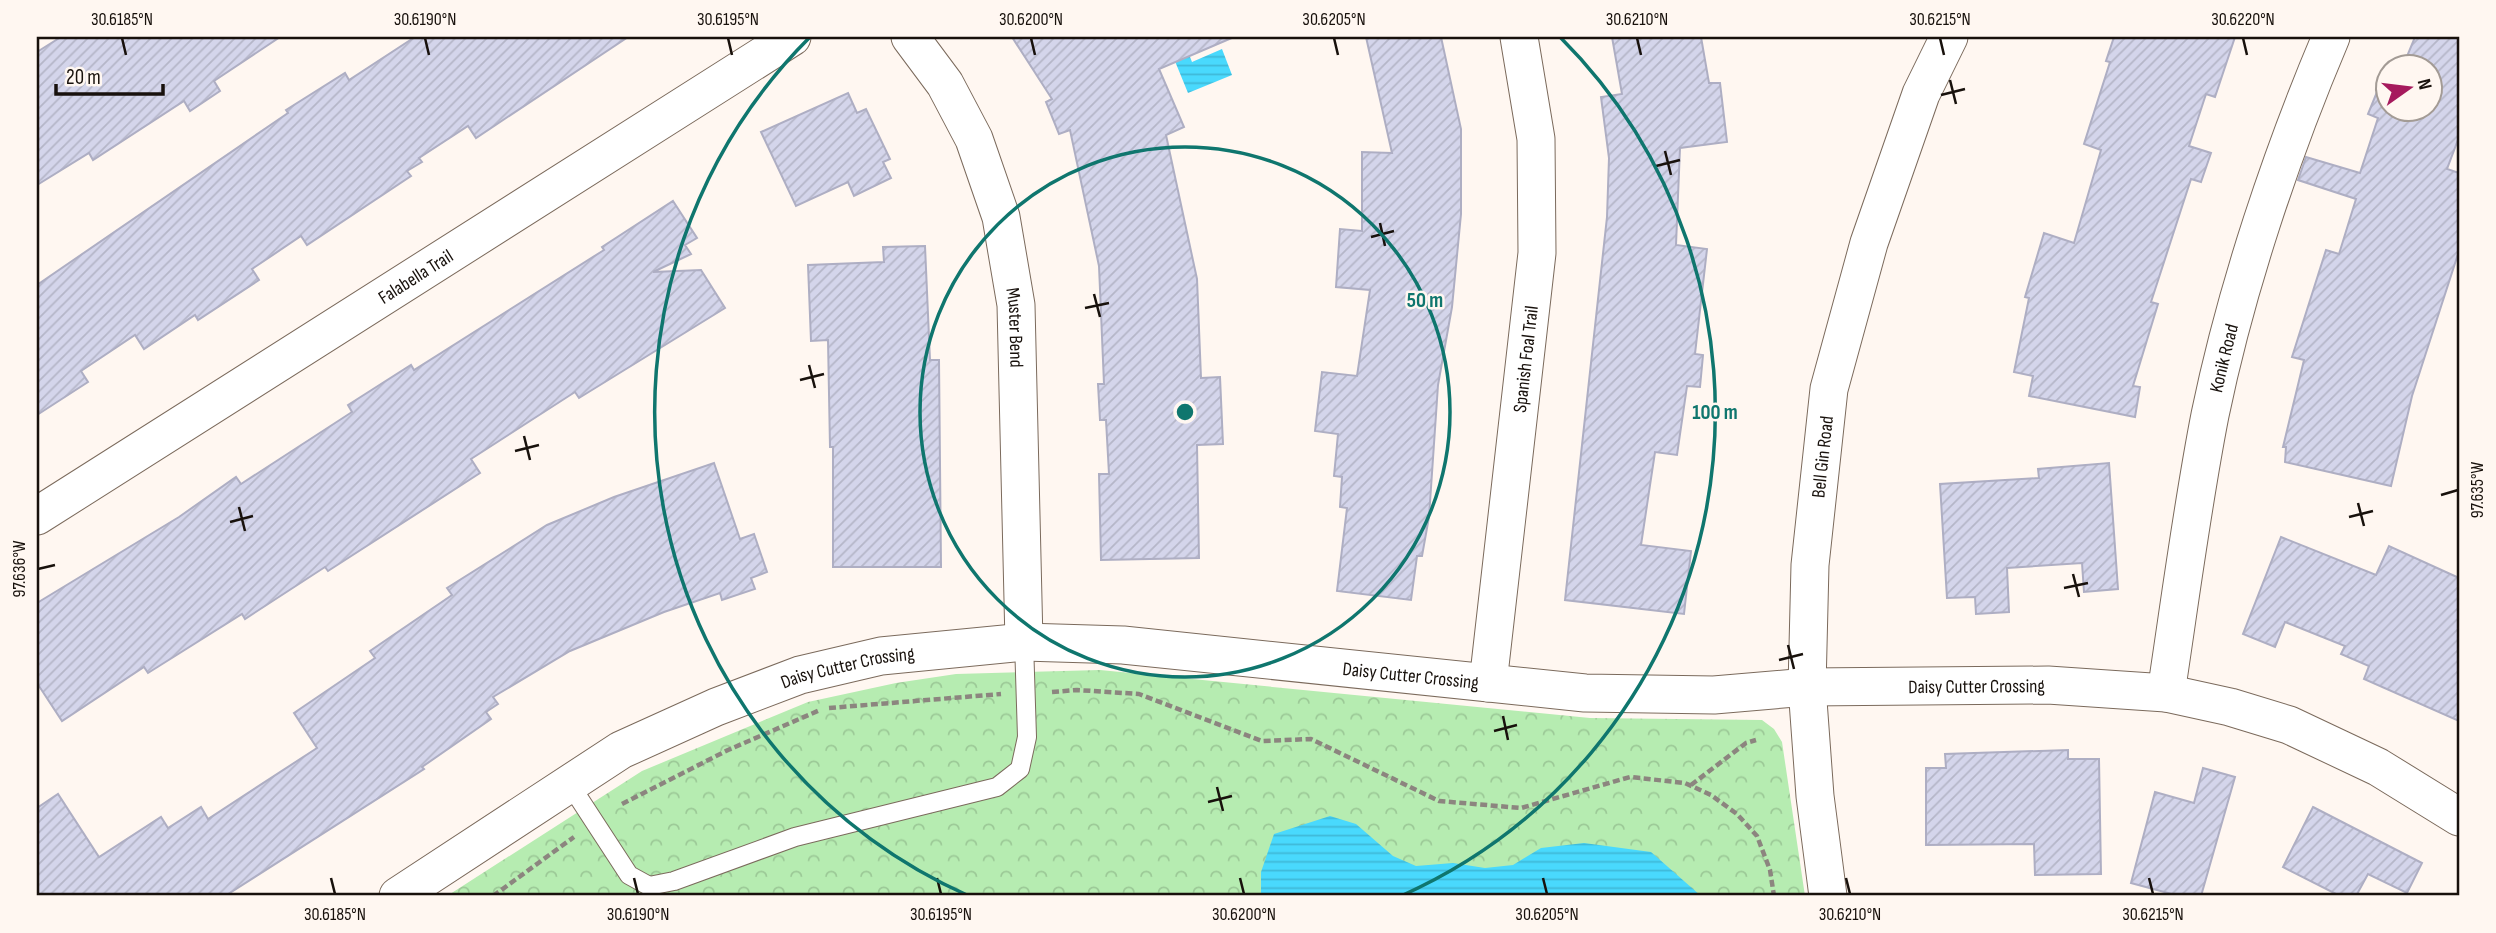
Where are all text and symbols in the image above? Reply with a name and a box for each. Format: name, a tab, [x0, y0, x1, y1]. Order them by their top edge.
text: 30.6185°N	[91, 9, 153, 30]
text: 30.6190°N	[394, 9, 456, 30]
text: 30.6195°N	[697, 9, 759, 30]
text: 30.6200°N	[999, 9, 1063, 30]
text: 30.6205°N	[1302, 9, 1366, 30]
text: 30.6210°N	[1606, 9, 1668, 30]
text: 30.6215°N	[1909, 9, 1971, 30]
text: 30.6220°N	[2211, 9, 2275, 30]
scale bar	[56, 52, 163, 96]
north arrow	[2374, 52, 2444, 122]
text: 20 m	[66, 65, 101, 90]
text: N	[2412, 77, 2436, 92]
street label: Falabella Trail	[374, 245, 458, 309]
street label: Muster Bend	[1000, 286, 1027, 368]
text: 50 m	[1407, 288, 1443, 313]
street label: Spanish Foal Trail	[1509, 304, 1544, 414]
street label: Konik Road	[2205, 322, 2244, 395]
centre of rings	[1173, 400, 1197, 424]
text: 100 m	[1692, 400, 1738, 425]
street label: Bell Gin Road	[1807, 415, 1839, 499]
text: 97.635°W	[2467, 462, 2488, 518]
text: 97.636°W	[9, 540, 30, 597]
street label: Daisy Cutter Crossing	[778, 643, 916, 694]
street label: Daisy Cutter Crossing	[1341, 658, 1480, 695]
street label: Daisy Cutter Crossing	[1908, 675, 2045, 699]
text: 30.6185°N	[304, 904, 366, 925]
text: 30.6190°N	[607, 904, 669, 925]
text: 30.6195°N	[910, 904, 972, 925]
text: 30.6200°N	[1212, 904, 1276, 925]
text: 30.6205°N	[1515, 904, 1579, 925]
text: 30.6210°N	[1819, 904, 1881, 925]
text: 30.6215°N	[2122, 904, 2184, 925]

